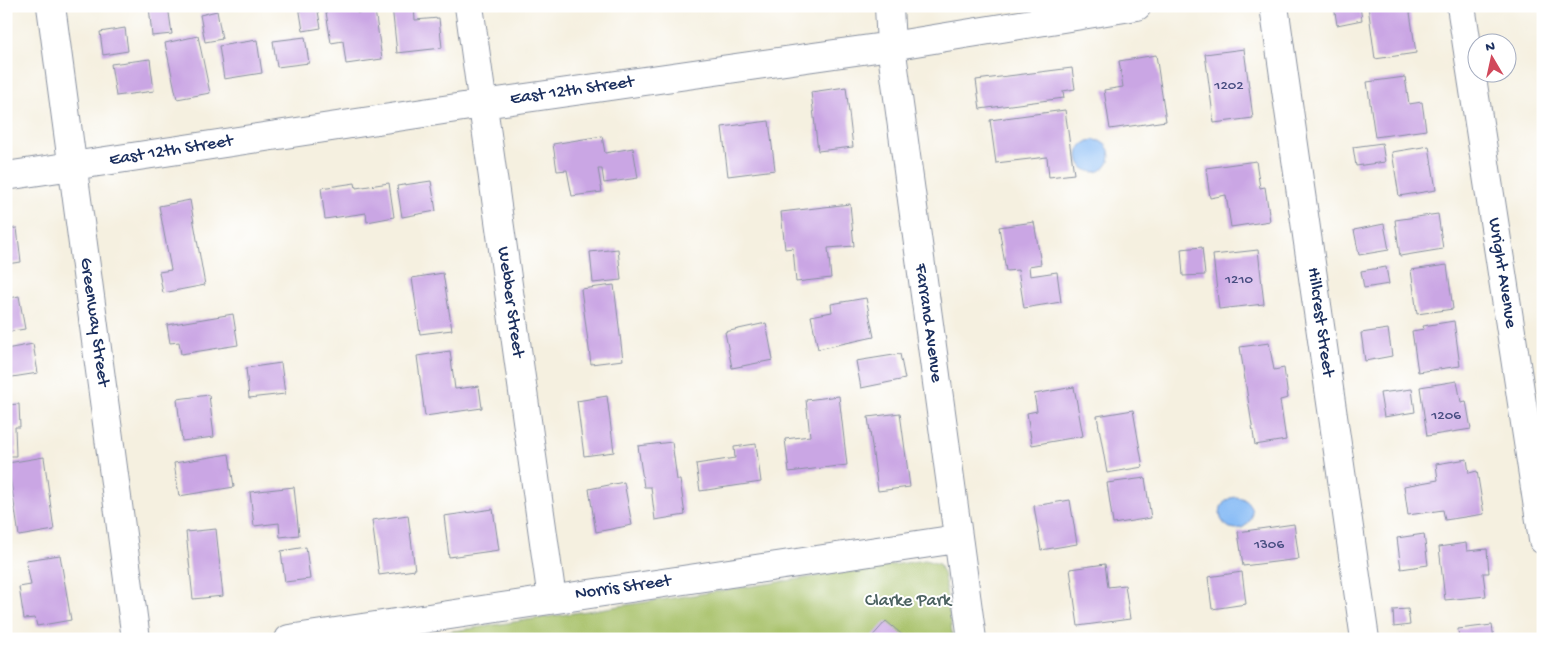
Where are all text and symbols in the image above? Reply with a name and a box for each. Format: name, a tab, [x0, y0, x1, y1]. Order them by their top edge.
north arrow	[1466, 32, 1516, 82]
text: N	[1485, 39, 1496, 57]
street label: East 12th Street	[509, 72, 637, 110]
house number: 1202	[1213, 77, 1244, 95]
street label: East 12th Street	[108, 131, 236, 171]
street label: Wright Avenue	[1483, 216, 1521, 330]
street label: Webber Street	[492, 245, 528, 360]
street label: Greenway Street	[75, 256, 114, 389]
street label: Farrand Avenue	[909, 261, 947, 384]
street label: Hillcrest Street	[1302, 266, 1338, 380]
house number: 1210	[1224, 271, 1253, 289]
house number: 1206	[1430, 407, 1461, 425]
house number: 1306	[1253, 536, 1284, 554]
street label: Norris Street	[574, 571, 674, 605]
park label: Clarke Park	[865, 591, 953, 612]

